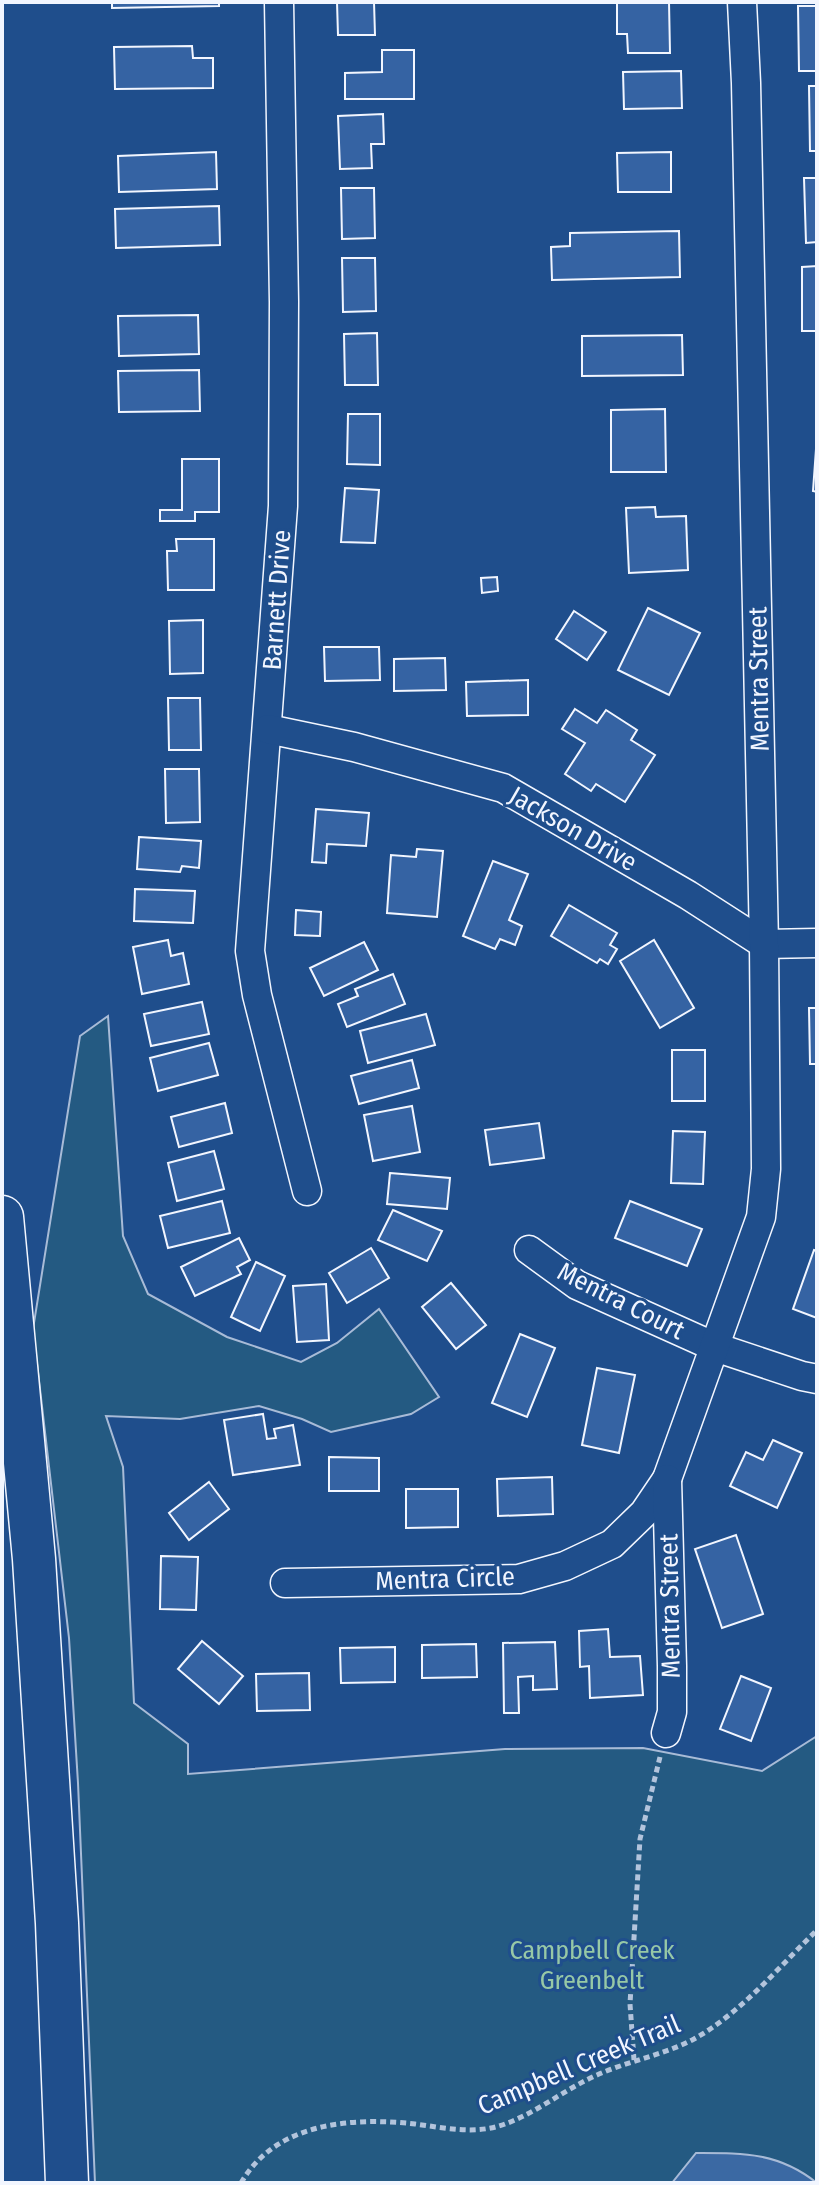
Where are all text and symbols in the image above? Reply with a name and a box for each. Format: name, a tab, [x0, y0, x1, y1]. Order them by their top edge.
street label: Barnett Drive	[257, 529, 297, 671]
street label: Mentra Street	[742, 606, 776, 752]
street label: Jackson Drive	[504, 780, 642, 878]
street label: Mentra Court	[552, 1256, 690, 1346]
street label: Mentra Street	[653, 1533, 687, 1679]
street label: Mentra Circle	[375, 1561, 515, 1597]
park label: Campbell Creek Greenbelt	[510, 1935, 675, 1996]
street label: Campbell Creek Trail	[473, 2008, 685, 2122]

